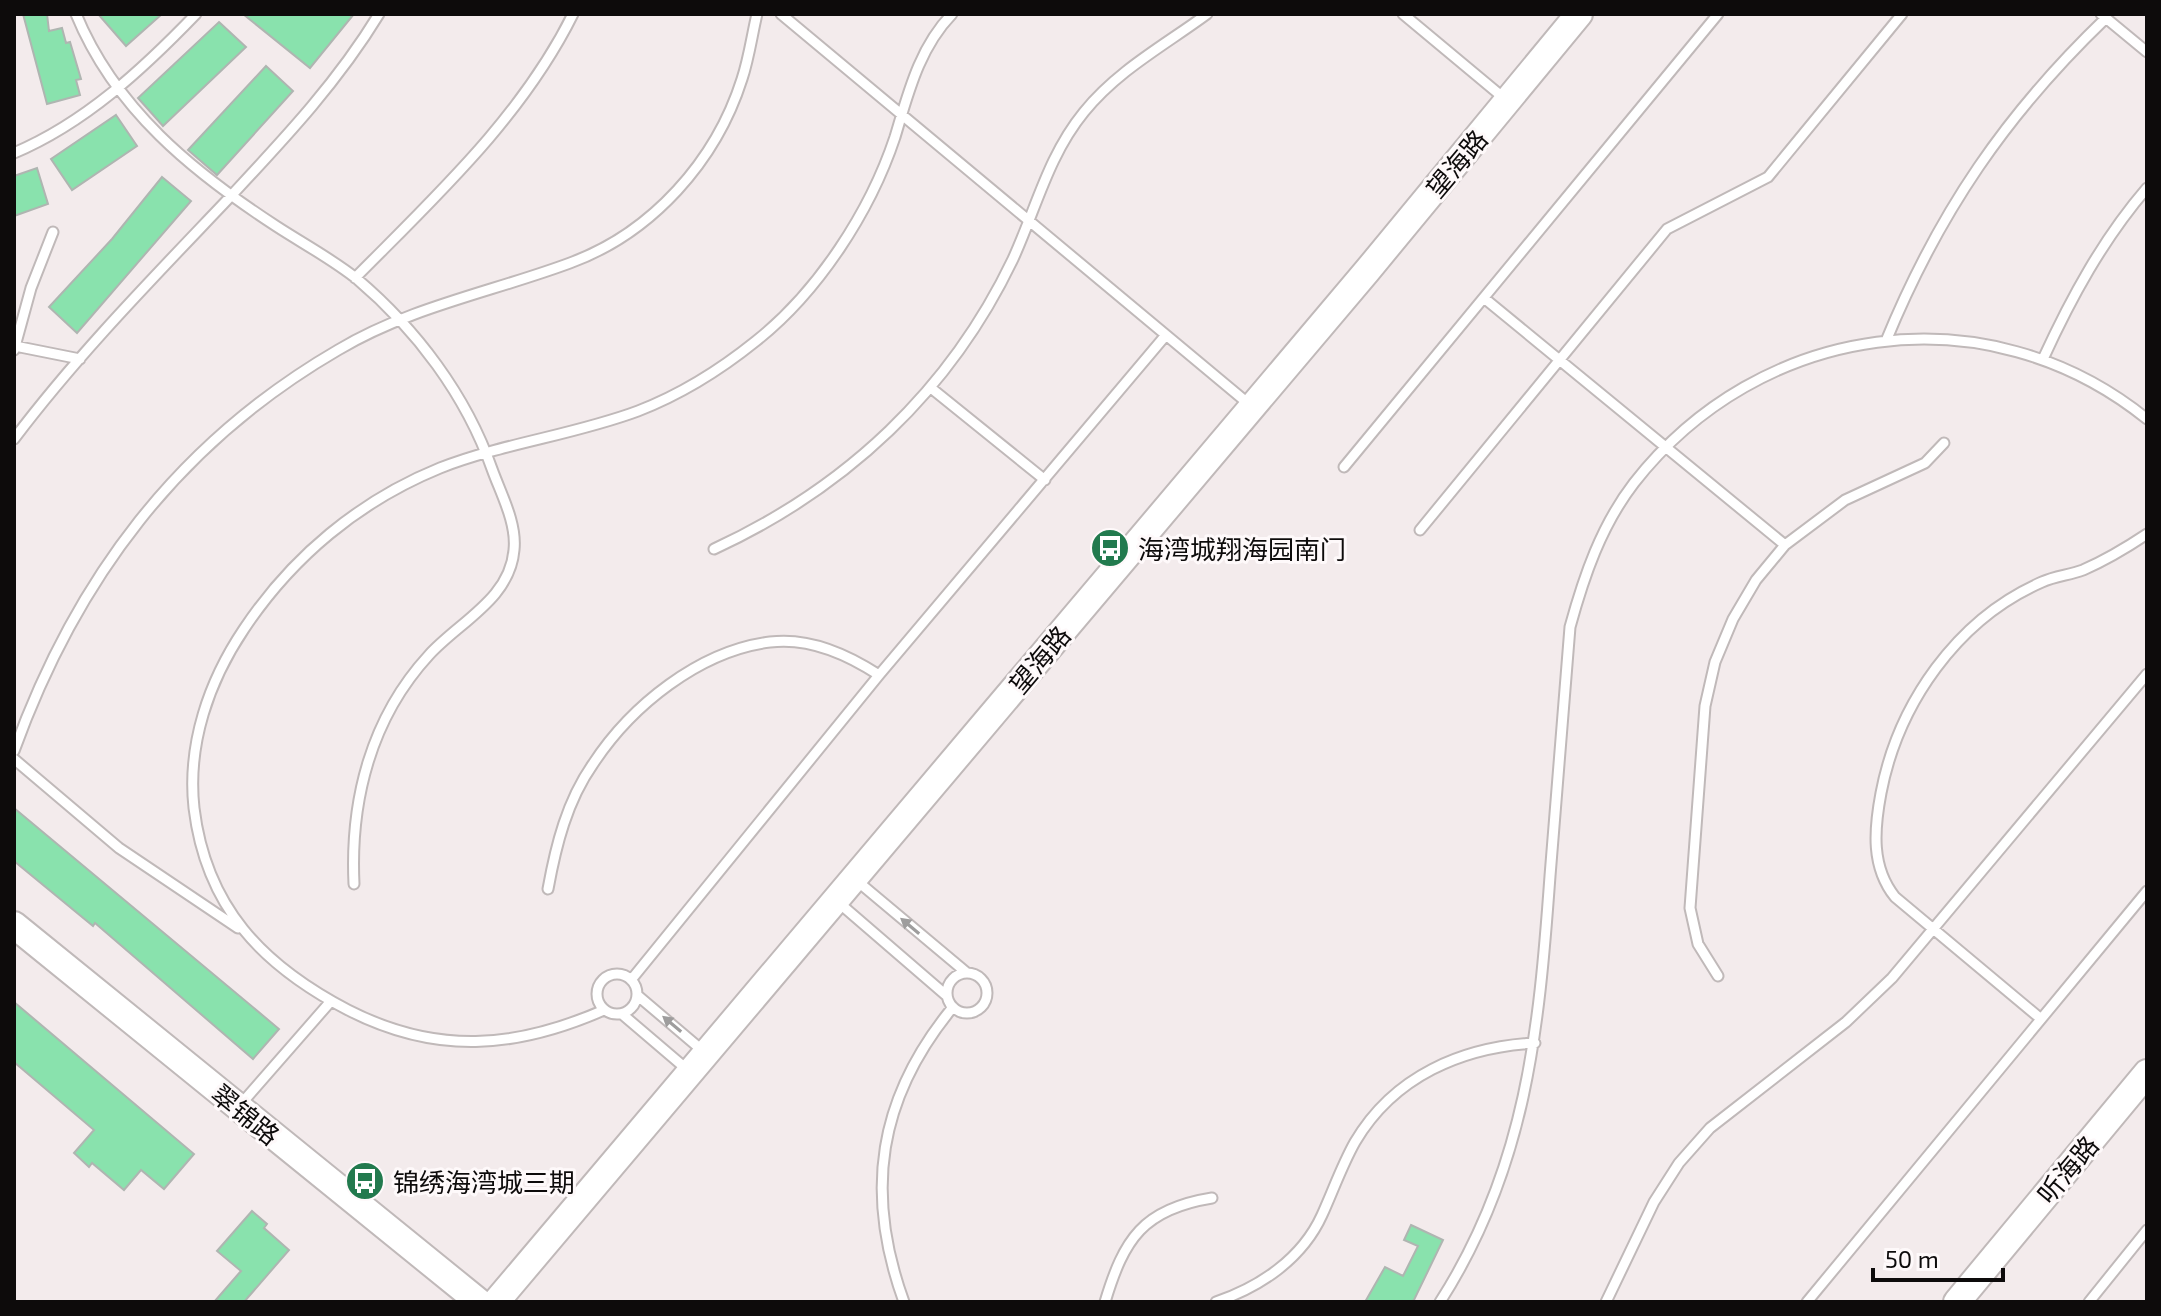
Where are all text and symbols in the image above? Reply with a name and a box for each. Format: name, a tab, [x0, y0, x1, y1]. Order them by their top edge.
street label: 望海路	[1419, 123, 1493, 203]
bus stop icon: 海湾城翔海园南门	[1089, 527, 1131, 569]
place label: 海湾城翔海园南门	[1138, 533, 1346, 564]
street label: 望海路	[1002, 619, 1076, 699]
one-way arrow	[901, 918, 921, 935]
one-way arrow	[662, 1016, 682, 1033]
street label: 翠锦路	[206, 1077, 286, 1151]
street label: 听海路	[2030, 1129, 2104, 1209]
bus stop icon: 锦绣海湾城三期	[344, 1160, 386, 1202]
place label: 锦绣海湾城三期	[393, 1166, 575, 1197]
scale bar	[1873, 1232, 2003, 1282]
text: 50 m	[1885, 1244, 1939, 1273]

